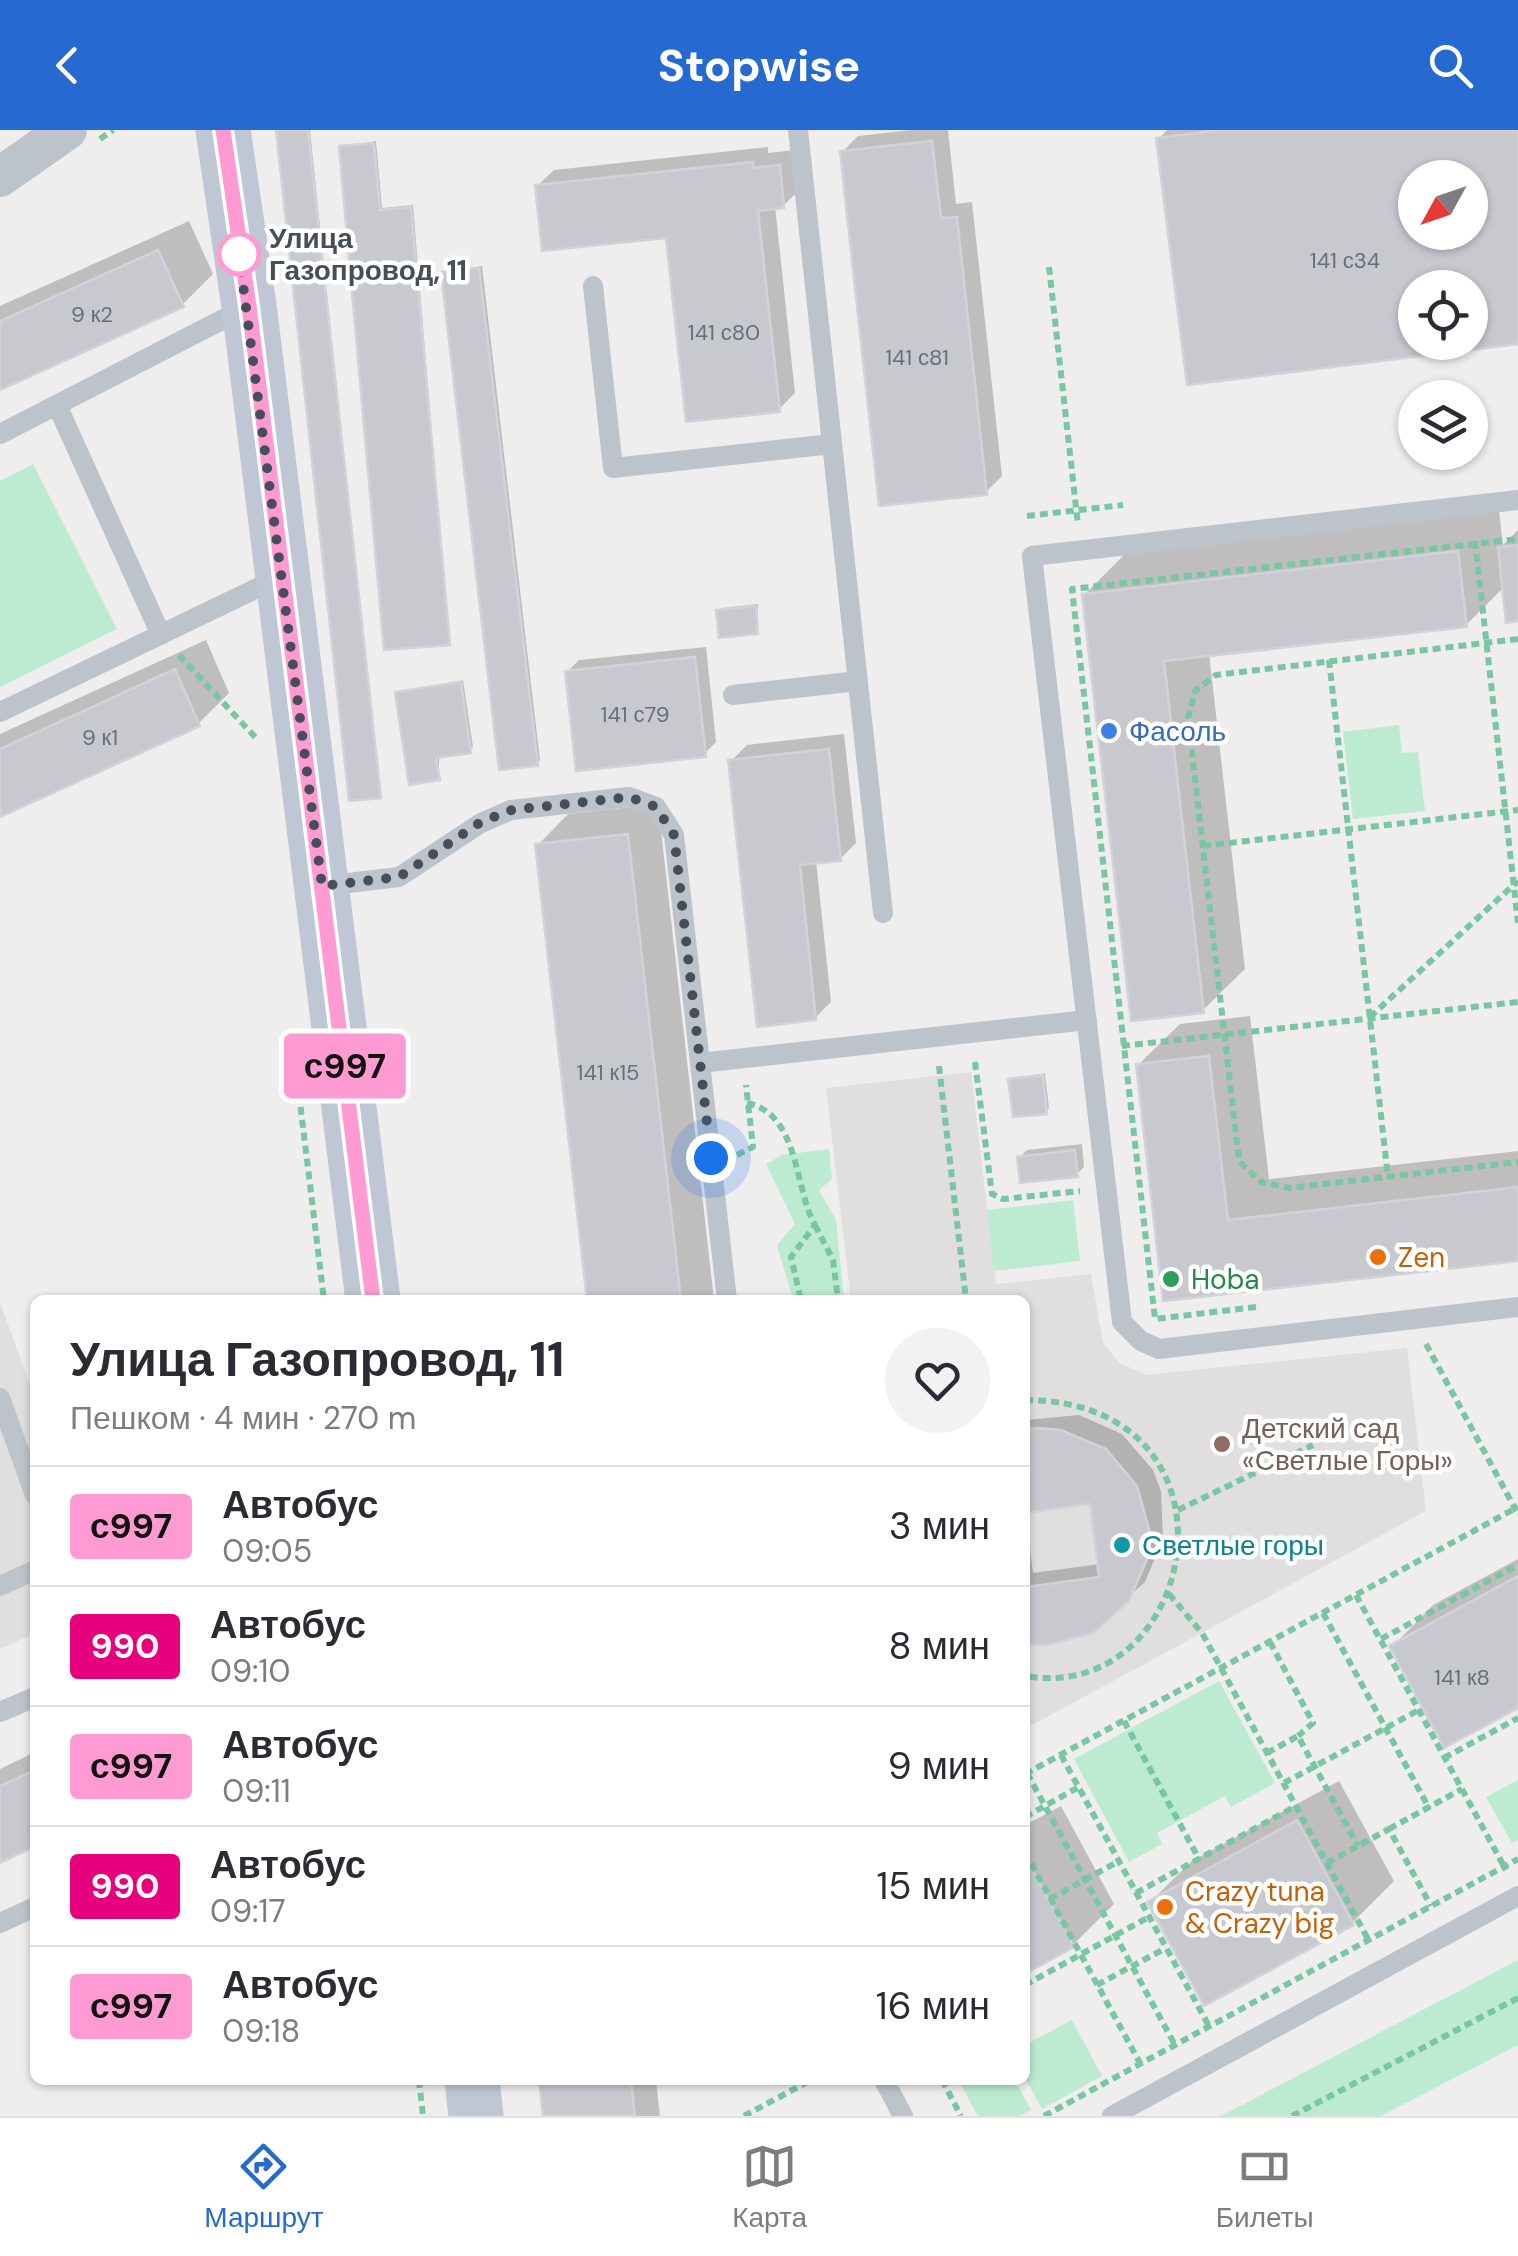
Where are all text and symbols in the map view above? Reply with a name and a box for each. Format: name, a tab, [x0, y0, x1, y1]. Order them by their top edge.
text: Stopwise	[658, 36, 860, 95]
icon: back	[40, 38, 95, 93]
icon: search	[1423, 38, 1478, 93]
north arrow	[1398, 160, 1488, 250]
map controls	[1398, 160, 1488, 470]
place label: Улица Газопровод, 11	[269, 220, 467, 289]
marker: Улица Газопровод, 11	[218, 233, 260, 275]
house number: 141 с34	[1310, 246, 1380, 275]
button: locate	[1398, 270, 1488, 360]
house number: 9 к2	[71, 300, 113, 329]
house number: 141 с80	[688, 318, 760, 347]
house number: 141 с81	[885, 343, 949, 372]
button: layers	[1398, 380, 1488, 470]
house number: 141 с79	[601, 700, 669, 729]
place label: Фасоль	[1129, 713, 1226, 750]
marker: Фасоль	[1098, 720, 1120, 742]
house number: 9 к1	[82, 723, 118, 752]
line badge: с997	[275, 1034, 415, 1098]
text: с997	[304, 1043, 386, 1089]
house number: 141 к15	[577, 1058, 639, 1087]
your location	[686, 1133, 736, 1183]
place label: Zen	[1398, 1239, 1445, 1276]
marker: Zen	[1367, 1246, 1389, 1268]
place label: Hoba	[1191, 1261, 1259, 1298]
marker: Hoba	[1160, 1268, 1182, 1290]
text: Улица Газопровод, 11	[70, 1328, 564, 1391]
button: heart	[885, 1328, 990, 1433]
text: Пешком · 4 мин · 270 m	[70, 1397, 416, 1439]
place label: Детский сад «Светлые Горы»	[1242, 1410, 1453, 1479]
marker: Детский сад «Светлые Горы»	[1211, 1433, 1233, 1455]
text: Автобус	[222, 1480, 378, 1530]
text: 3 мин	[889, 1501, 990, 1551]
text: с997	[90, 1503, 172, 1549]
place label: Светлые горы	[1142, 1527, 1324, 1564]
text: 09:05	[222, 1530, 312, 1572]
marker: Светлые горы	[1111, 1534, 1133, 1556]
text: Автобус	[210, 1600, 366, 1650]
text: 8 мин	[888, 1621, 990, 1671]
text: 990	[90, 1623, 160, 1669]
text: 09:10	[210, 1650, 290, 1692]
house number: 141 к8	[1434, 1663, 1490, 1692]
text: Автобус	[222, 1720, 378, 1770]
text: 9 мин	[888, 1741, 990, 1791]
text: с997	[90, 1743, 172, 1789]
text: 09:11	[222, 1770, 291, 1812]
text: Автобус	[210, 1840, 366, 1890]
text: 15 мин	[877, 1861, 990, 1911]
text: 990	[90, 1863, 160, 1909]
place label: Crazy tuna & Crazy big	[1185, 1873, 1334, 1942]
text: 09:17	[210, 1890, 286, 1932]
marker: Crazy tuna & Crazy big	[1154, 1896, 1176, 1918]
text: Автобус	[222, 1960, 378, 2010]
text: 16 мин	[876, 1981, 990, 2031]
text: с997	[90, 1983, 172, 2029]
text: 09:18	[222, 2010, 300, 2052]
tab: Маршрут	[204, 2139, 324, 2236]
tab: Карта	[732, 2139, 807, 2236]
tab: Билеты	[1216, 2139, 1314, 2236]

